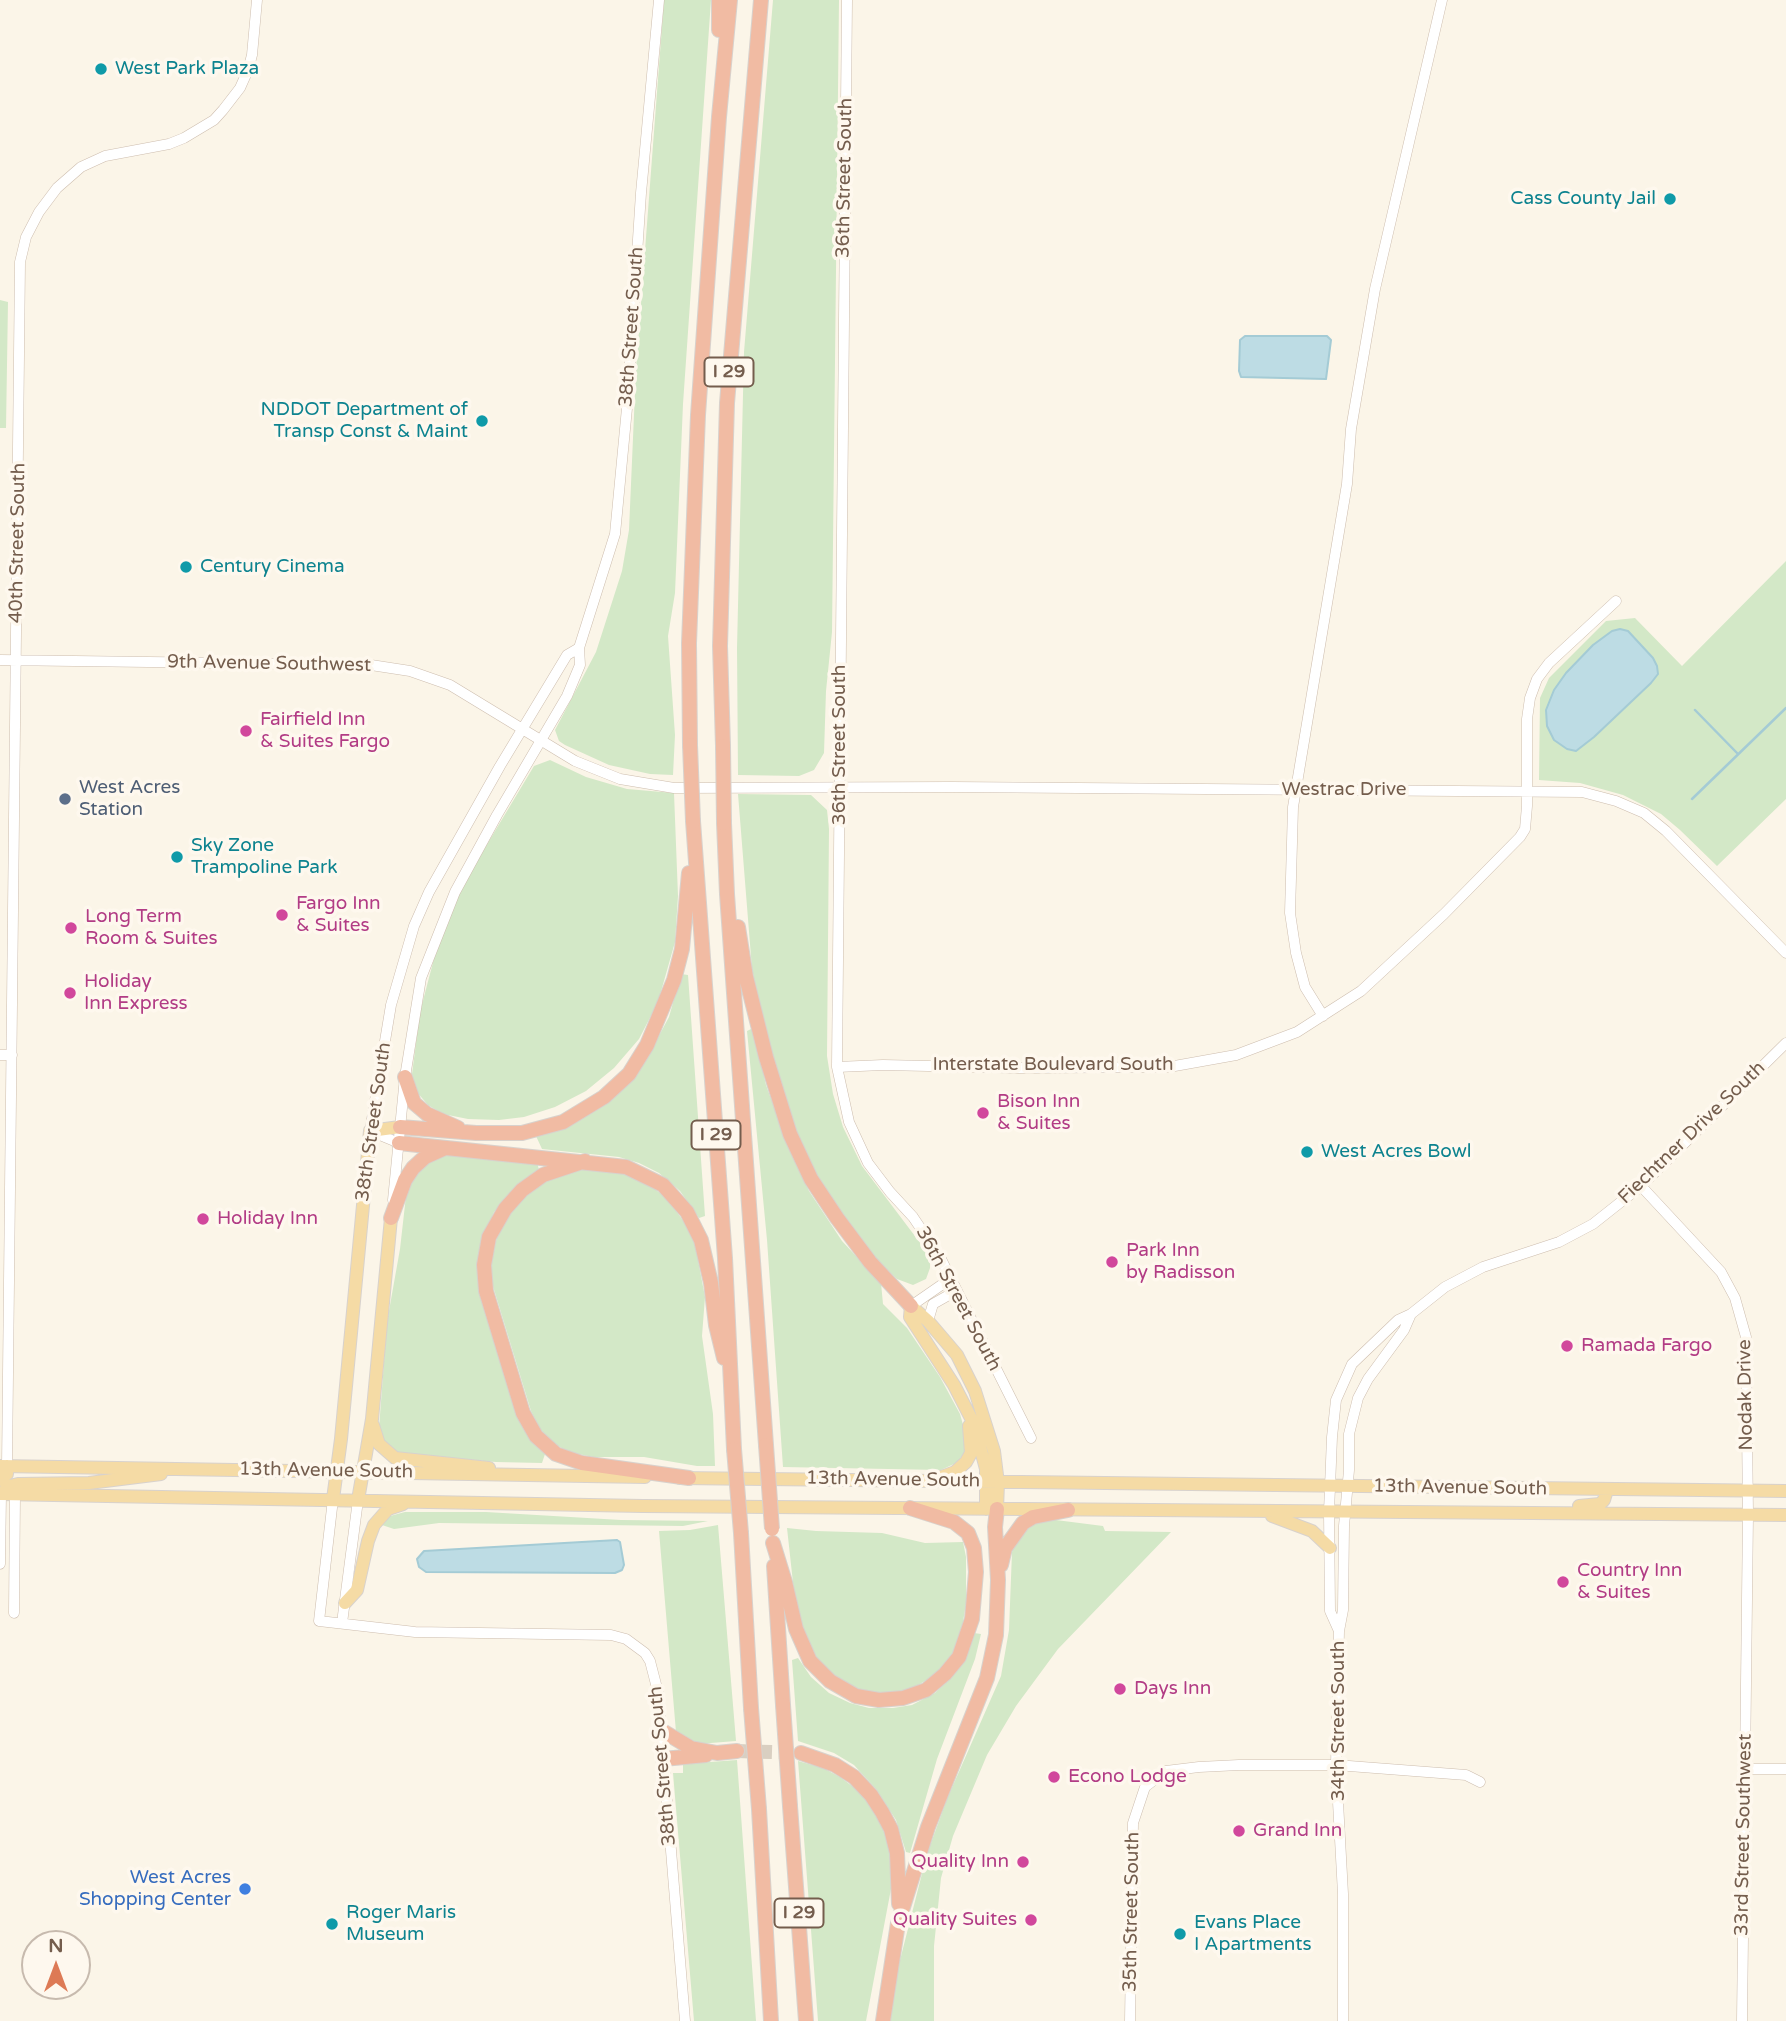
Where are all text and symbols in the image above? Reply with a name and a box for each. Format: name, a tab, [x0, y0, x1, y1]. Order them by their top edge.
place label: West Park Plaza	[115, 58, 259, 80]
marker: West Park Plaza	[93, 61, 109, 77]
street label: 36th Street South	[832, 98, 858, 258]
place label: Cass County Jail	[1510, 188, 1656, 210]
marker: Cass County Jail	[1662, 191, 1678, 207]
street label: 38th Street South	[615, 246, 649, 408]
road number: I 29	[704, 358, 754, 386]
place label: NDDOT Department of Transp Const & Maint	[260, 399, 468, 443]
marker: NDDOT Department of Transp Const & Maint	[474, 413, 490, 429]
street label: 40th Street South	[5, 463, 31, 623]
place label: Century Cinema	[200, 556, 345, 578]
marker: Century Cinema	[178, 559, 194, 575]
street label: 9th Avenue Southwest	[167, 651, 371, 677]
street label: 36th Street South	[829, 665, 851, 825]
place label: Fairfield Inn & Suites Fargo	[260, 709, 390, 753]
marker: Fairfield Inn & Suites Fargo	[238, 723, 254, 739]
place label: West Acres Station	[79, 777, 180, 821]
street label: Westrac Drive	[1281, 779, 1407, 801]
marker: West Acres Station	[57, 791, 73, 807]
place label: Sky Zone Trampoline Park	[191, 835, 338, 879]
marker: Sky Zone Trampoline Park	[169, 849, 185, 865]
place label: Fargo Inn & Suites	[296, 893, 381, 937]
place label: Long Term Room & Suites	[85, 906, 218, 950]
marker: Fargo Inn & Suites	[274, 907, 290, 923]
marker: Long Term Room & Suites	[63, 920, 79, 936]
place label: Holiday Inn Express	[84, 971, 188, 1015]
marker: Holiday Inn Express	[62, 985, 78, 1001]
street label: 38th Street South	[352, 1041, 396, 1203]
street label: Interstate Boulevard South	[932, 1054, 1174, 1076]
street label: Fiechtner Drive South	[1614, 1057, 1770, 1209]
place label: Bison Inn & Suites	[997, 1091, 1080, 1135]
marker: Bison Inn & Suites	[975, 1105, 991, 1121]
road number: I 29	[692, 1120, 740, 1150]
place label: West Acres Bowl	[1321, 1141, 1471, 1163]
marker: West Acres Bowl	[1299, 1144, 1315, 1160]
place label: Holiday Inn	[217, 1208, 318, 1230]
marker: Holiday Inn	[195, 1211, 211, 1227]
street label: 36th Street South	[910, 1223, 1006, 1375]
place label: Park Inn by Radisson	[1126, 1240, 1235, 1284]
marker: Park Inn by Radisson	[1104, 1254, 1120, 1270]
place label: Ramada Fargo	[1581, 1335, 1712, 1357]
marker: Ramada Fargo	[1559, 1338, 1575, 1354]
street label: Nodak Drive	[1734, 1339, 1758, 1451]
street label: 13th Avenue South	[239, 1458, 413, 1484]
street label: 13th Avenue South	[806, 1467, 980, 1493]
street label: 13th Avenue South	[1373, 1475, 1547, 1501]
place label: Country Inn & Suites	[1577, 1560, 1682, 1604]
marker: Country Inn & Suites	[1555, 1574, 1571, 1590]
street label: 34th Street South	[1328, 1641, 1350, 1801]
place label: Days Inn	[1134, 1678, 1211, 1700]
marker: Days Inn	[1112, 1681, 1128, 1697]
street label: 38th Street South	[645, 1685, 681, 1847]
street label: 33rd Street Southwest	[1731, 1734, 1757, 1936]
place label: Econo Lodge	[1068, 1766, 1187, 1788]
marker: Econo Lodge	[1046, 1769, 1062, 1785]
place label: Grand Inn	[1253, 1820, 1342, 1842]
marker: Grand Inn	[1231, 1823, 1247, 1839]
street label: 35th Street South	[1119, 1832, 1145, 1992]
place label: Quality Inn	[911, 1851, 1009, 1873]
marker: Quality Inn	[1015, 1854, 1031, 1870]
place label: West Acres Shopping Center	[79, 1867, 231, 1911]
marker: West Acres Shopping Center	[237, 1881, 253, 1897]
road number: I 29	[774, 1898, 824, 1927]
place label: Roger Maris Museum	[346, 1902, 456, 1946]
place label: Quality Suites	[893, 1909, 1017, 1931]
marker: Quality Suites	[1023, 1912, 1039, 1928]
place label: Evans Place I Apartments	[1194, 1912, 1312, 1956]
marker: Roger Maris Museum	[324, 1916, 340, 1932]
marker: Evans Place I Apartments	[1172, 1926, 1188, 1942]
north arrow	[21, 1930, 91, 2000]
text: N	[48, 1935, 64, 1957]

